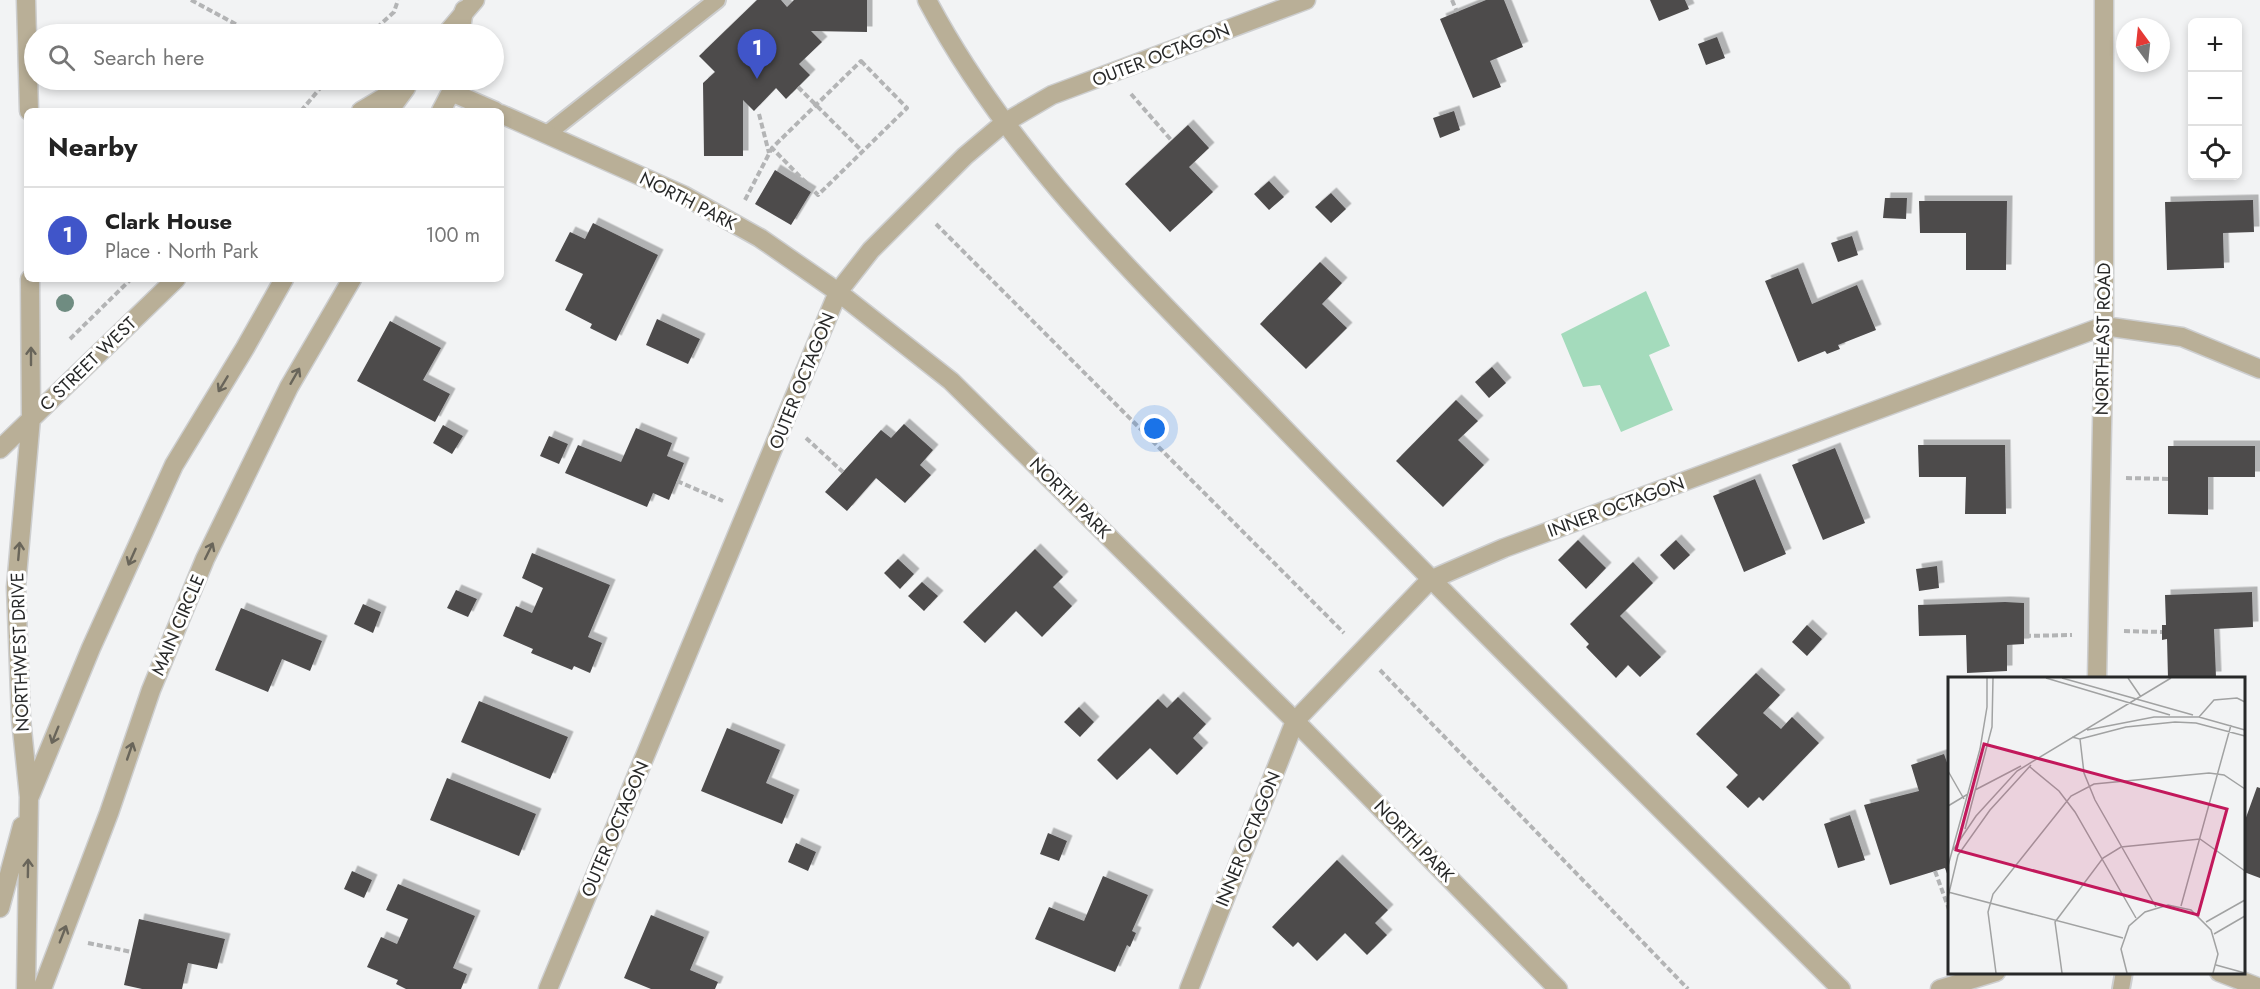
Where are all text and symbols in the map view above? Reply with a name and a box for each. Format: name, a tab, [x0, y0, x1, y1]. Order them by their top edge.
street label: OUTER OCTAGON	[1089, 17, 1233, 93]
north arrow	[2116, 18, 2170, 72]
map controls	[2188, 18, 2242, 180]
button: +	[2188, 18, 2242, 72]
search box	[24, 24, 504, 90]
pin: 1	[738, 29, 777, 79]
icon: search	[45, 41, 78, 74]
text: Search here	[93, 41, 204, 73]
button: −	[2188, 72, 2242, 126]
button: locate	[2188, 126, 2242, 180]
text: Nearby	[48, 128, 137, 166]
street label: NORTH PARK	[635, 165, 742, 237]
text: Clark House	[105, 205, 232, 237]
text: 1	[62, 221, 73, 250]
text: 100 m	[425, 221, 480, 250]
text: Place · North Park	[105, 237, 258, 266]
street label: NORTHEAST ROAD	[2089, 262, 2117, 416]
street label: OUTER OCTAGON	[763, 309, 841, 453]
street label: C STREET WEST	[34, 311, 143, 417]
one-way arrow	[25, 347, 37, 367]
one-way arrow	[290, 367, 302, 384]
one-way arrow	[217, 375, 229, 392]
your location	[1140, 414, 1169, 443]
street label: NORTH PARK	[1023, 451, 1117, 545]
street label: INNER OCTAGON	[1544, 470, 1688, 544]
one-way arrow	[14, 541, 25, 561]
one-way arrow	[204, 542, 216, 560]
one-way arrow	[126, 547, 138, 565]
street label: MAIN CIRCLE	[145, 571, 211, 679]
street label: NORTHWEST DRIVE	[4, 572, 36, 732]
inset map	[1948, 677, 2245, 974]
one-way arrow	[49, 726, 60, 744]
one-way arrow	[125, 742, 136, 761]
street label: OUTER OCTAGON	[575, 757, 655, 901]
street label: INNER OCTAGON	[1209, 767, 1287, 911]
street label: NORTH PARK	[1368, 794, 1461, 889]
one-way arrow	[22, 858, 34, 878]
one-way arrow	[58, 926, 69, 944]

